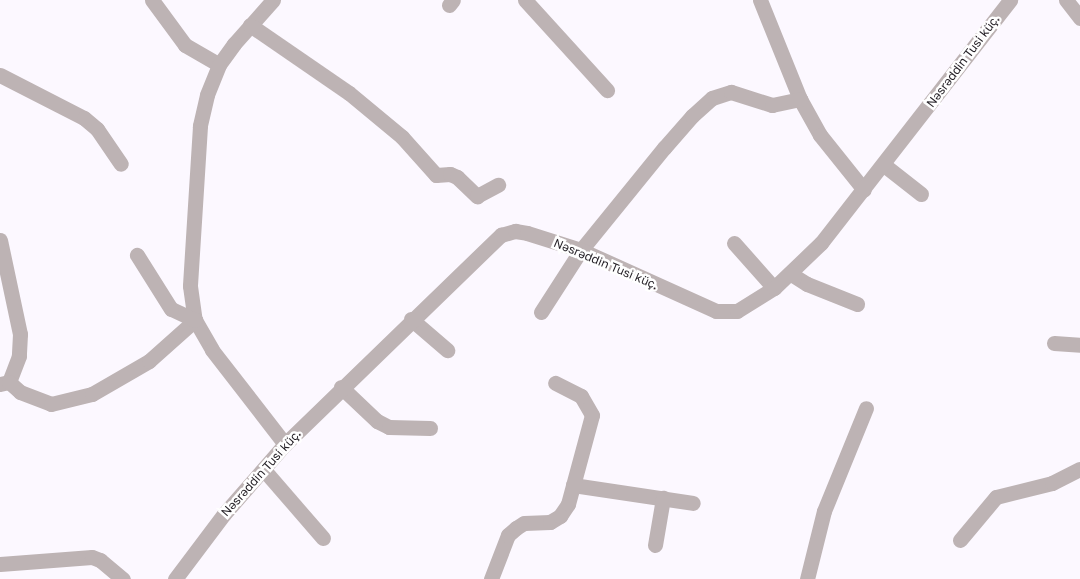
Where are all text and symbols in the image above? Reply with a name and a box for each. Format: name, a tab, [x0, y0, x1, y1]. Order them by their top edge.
street label: Nəsrəddin Tusi küç.	[924, 12, 1002, 110]
street label: Nəsrəddin Tusi küç.	[552, 235, 660, 293]
street label: Nəsrəddin Tusi küç.	[218, 427, 304, 519]

